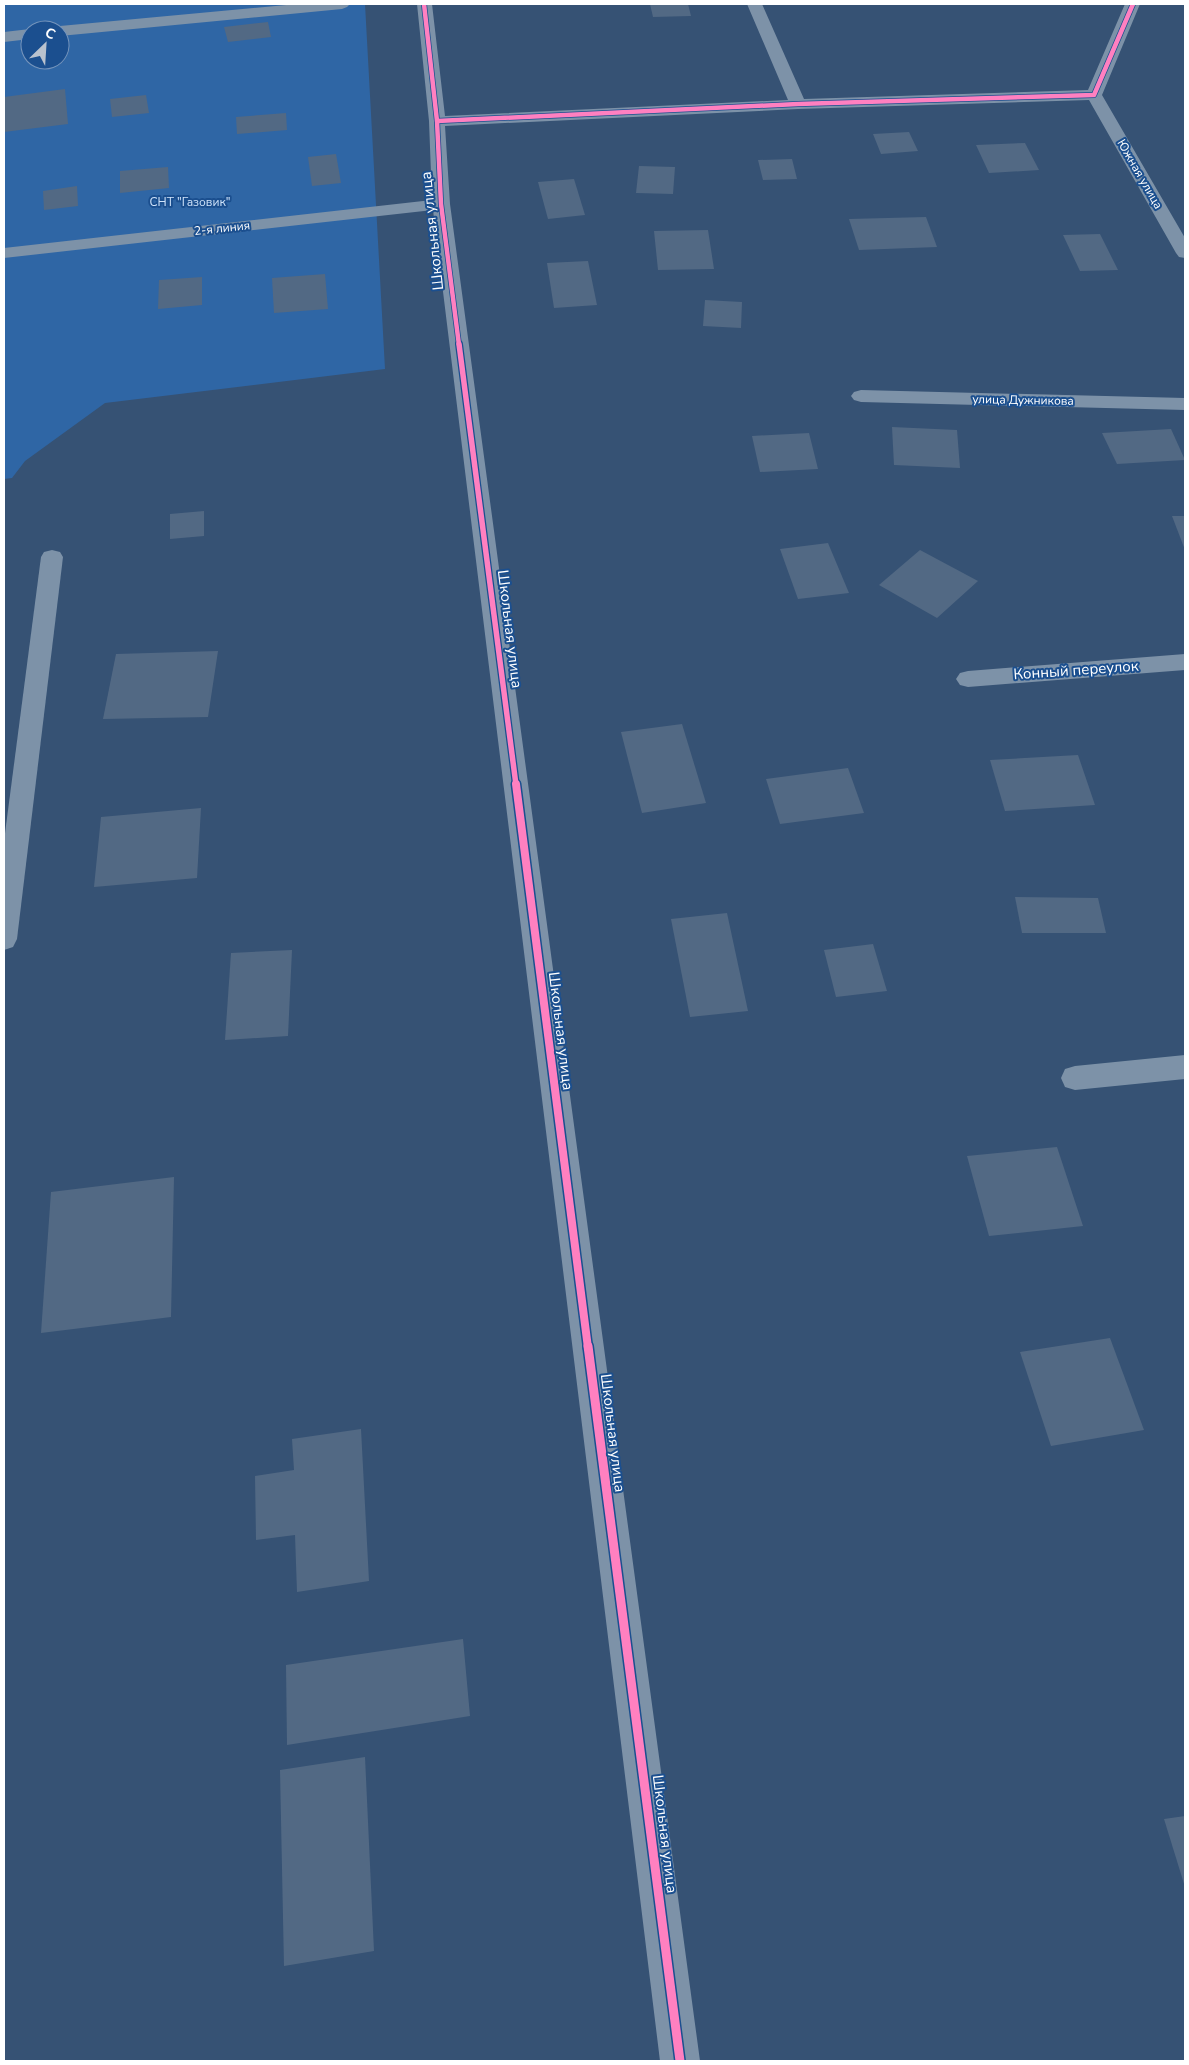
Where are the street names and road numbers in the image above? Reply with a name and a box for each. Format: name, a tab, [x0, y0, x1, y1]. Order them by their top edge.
street label: Южная улица	[1114, 136, 1166, 212]
street label: Школьная улица	[416, 171, 448, 291]
street label: 2-я линия	[193, 217, 251, 239]
street label: улица Дужникова	[972, 391, 1074, 409]
street label: Школьная улица	[493, 569, 527, 689]
street label: Конный переулок	[1013, 656, 1139, 684]
street label: Школьная улица	[544, 971, 578, 1091]
street label: Школьная улица	[596, 1373, 630, 1493]
street label: Школьная улица	[648, 1774, 682, 1894]

